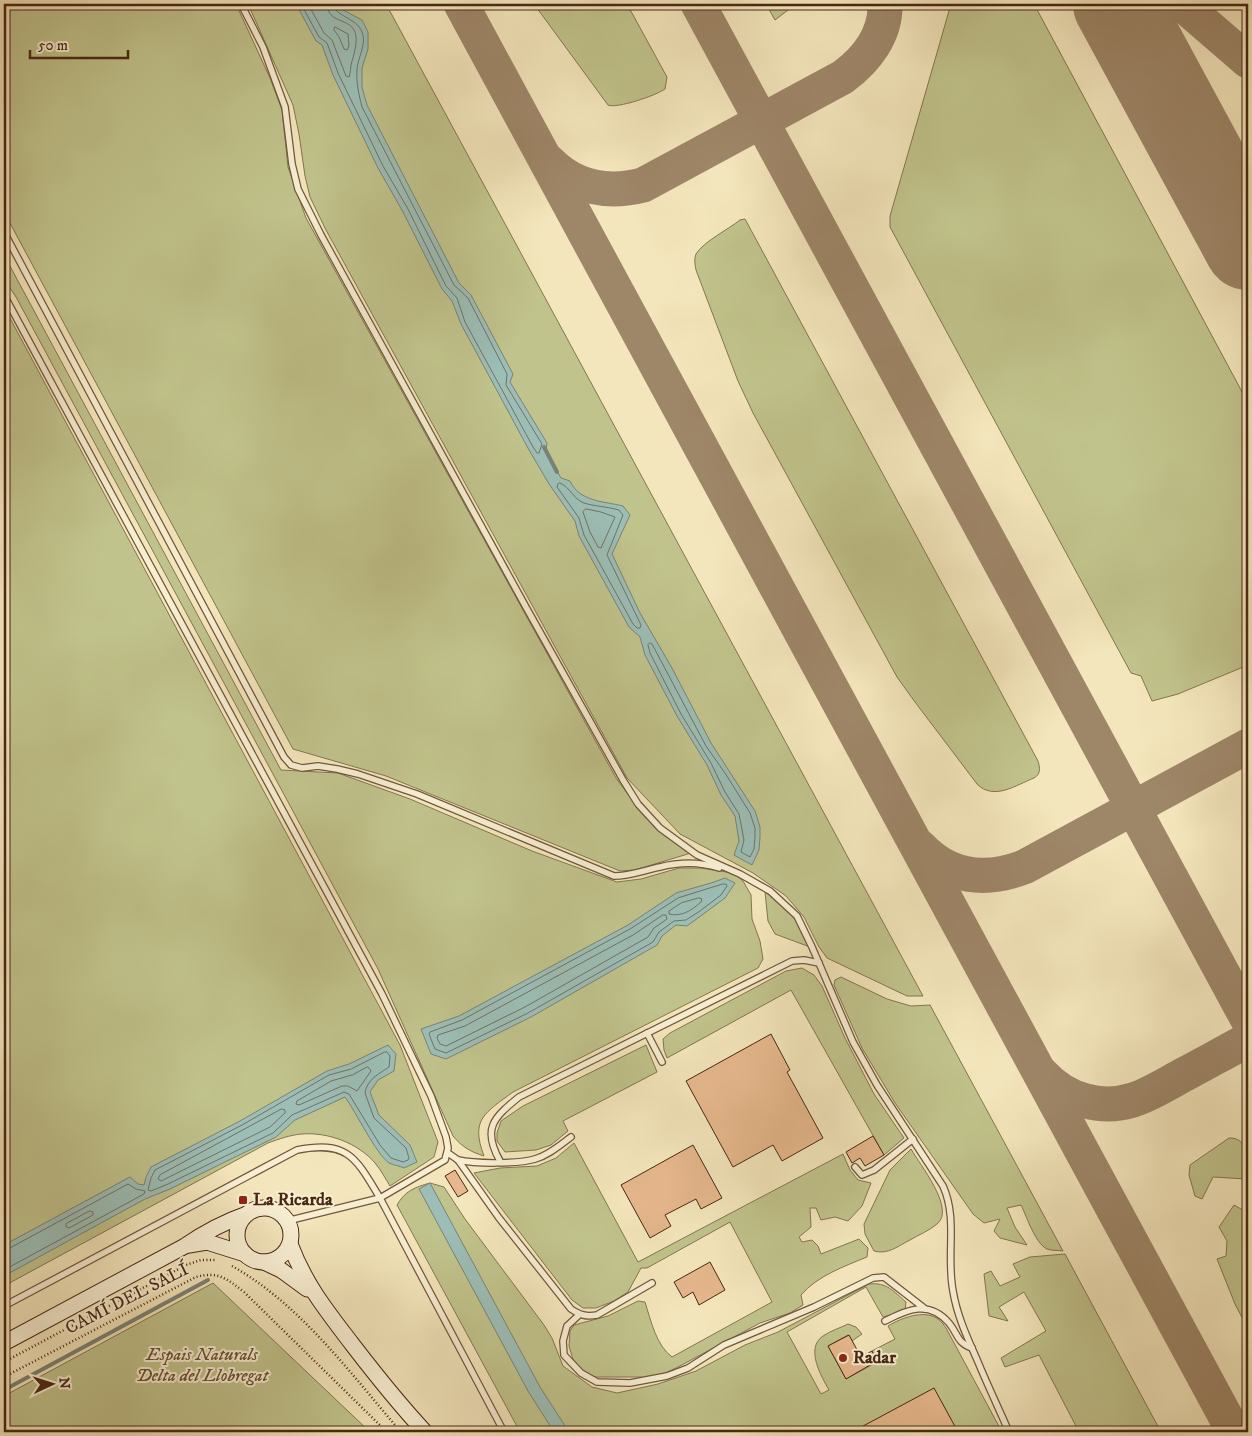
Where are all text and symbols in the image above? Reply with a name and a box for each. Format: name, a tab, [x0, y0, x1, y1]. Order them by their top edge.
scale bar	[30, 28, 128, 60]
text: 50 m	[38, 36, 68, 55]
place label: La Ricarda	[253, 1189, 333, 1211]
marker: La Ricarda	[237, 1194, 249, 1206]
street label: CAMÍ DEL SALÍ	[61, 1257, 194, 1339]
park label: Espais Naturals Delta del Llobregat	[136, 1344, 270, 1387]
place label: Radar	[853, 1347, 896, 1369]
marker: Radar	[837, 1352, 849, 1364]
north arrow	[28, 1358, 78, 1408]
text: N	[55, 1377, 73, 1390]

